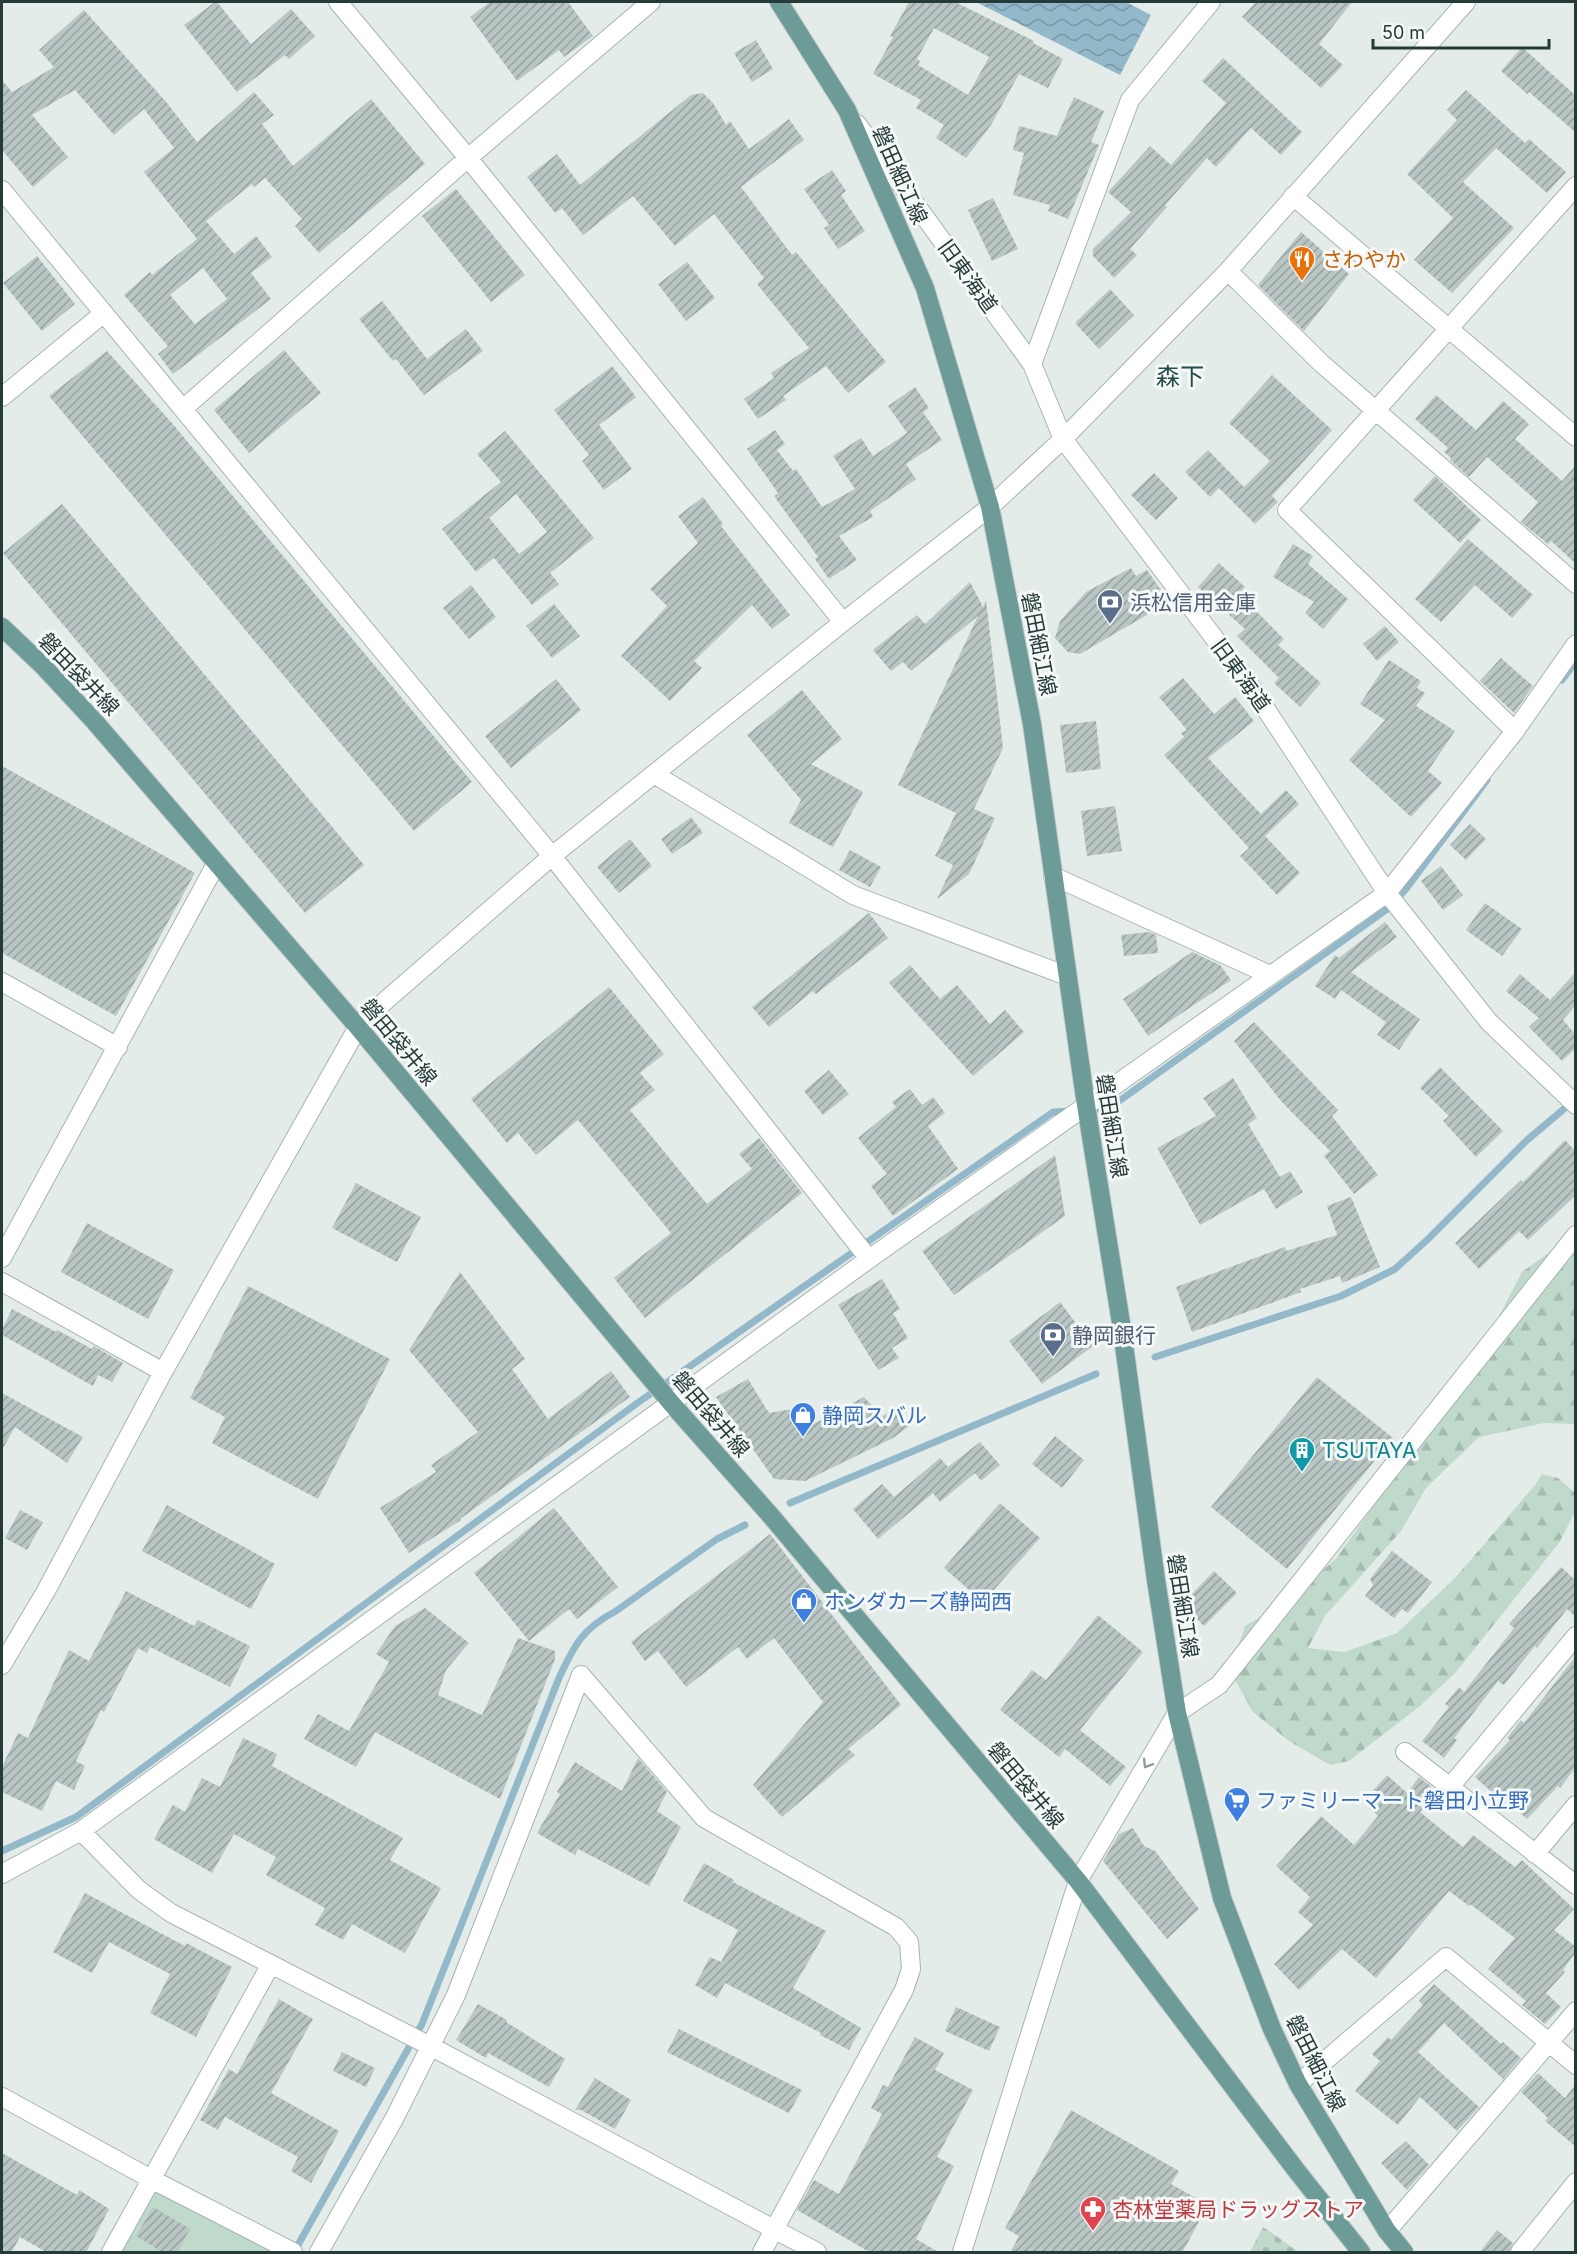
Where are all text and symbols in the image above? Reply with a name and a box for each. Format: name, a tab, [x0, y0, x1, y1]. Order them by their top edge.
scale bar	[1373, 12, 1548, 50]
text: 50 m	[1382, 22, 1425, 43]
street label: 磐田細江線	[867, 122, 933, 228]
street label: 旧東海道	[933, 235, 1003, 317]
restaurant icon: さわやか	[1287, 244, 1317, 282]
place label: さわやか	[1322, 247, 1406, 272]
district label: 森下	[1156, 362, 1204, 391]
bank icon: 浜松信用金庫	[1095, 587, 1125, 625]
street label: 磐田細江線	[1017, 590, 1061, 698]
place label: 浜松信用金庫	[1130, 590, 1256, 615]
street label: 磐田袋井線	[34, 628, 124, 720]
street label: 旧東海道	[1206, 634, 1276, 716]
street label: 磐田袋井線	[356, 994, 442, 1090]
street label: 磐田細江線	[1091, 1072, 1133, 1180]
bank icon: 静岡銀行	[1038, 1320, 1068, 1358]
place label: 静岡銀行	[1072, 1323, 1156, 1348]
street label: 磐田袋井線	[667, 1366, 755, 1462]
shop icon: 静岡スバル	[788, 1400, 818, 1438]
place label: 静岡スバル	[822, 1403, 927, 1428]
building icon: TSUTAYA	[1287, 1435, 1317, 1473]
place label: TSUTAYA	[1322, 1438, 1417, 1463]
street label: 磐田細江線	[1162, 1552, 1204, 1660]
shop icon: ホンダカーズ静岡西	[789, 1586, 819, 1624]
place label: ホンダカーズ静岡西	[824, 1589, 1012, 1614]
street label: 磐田袋井線	[983, 1737, 1069, 1833]
one-way arrow	[1143, 1757, 1154, 1768]
supermarket icon: ファミリーマート磐田小立野	[1222, 1785, 1252, 1823]
place label: ファミリーマート磐田小立野	[1256, 1788, 1529, 1813]
street label: 磐田細江線	[1281, 2011, 1351, 2115]
pharmacy icon: 杏林堂薬局ドラッグストア	[1078, 2194, 1108, 2232]
place label: 杏林堂薬局ドラッグストア	[1112, 2197, 1364, 2222]

